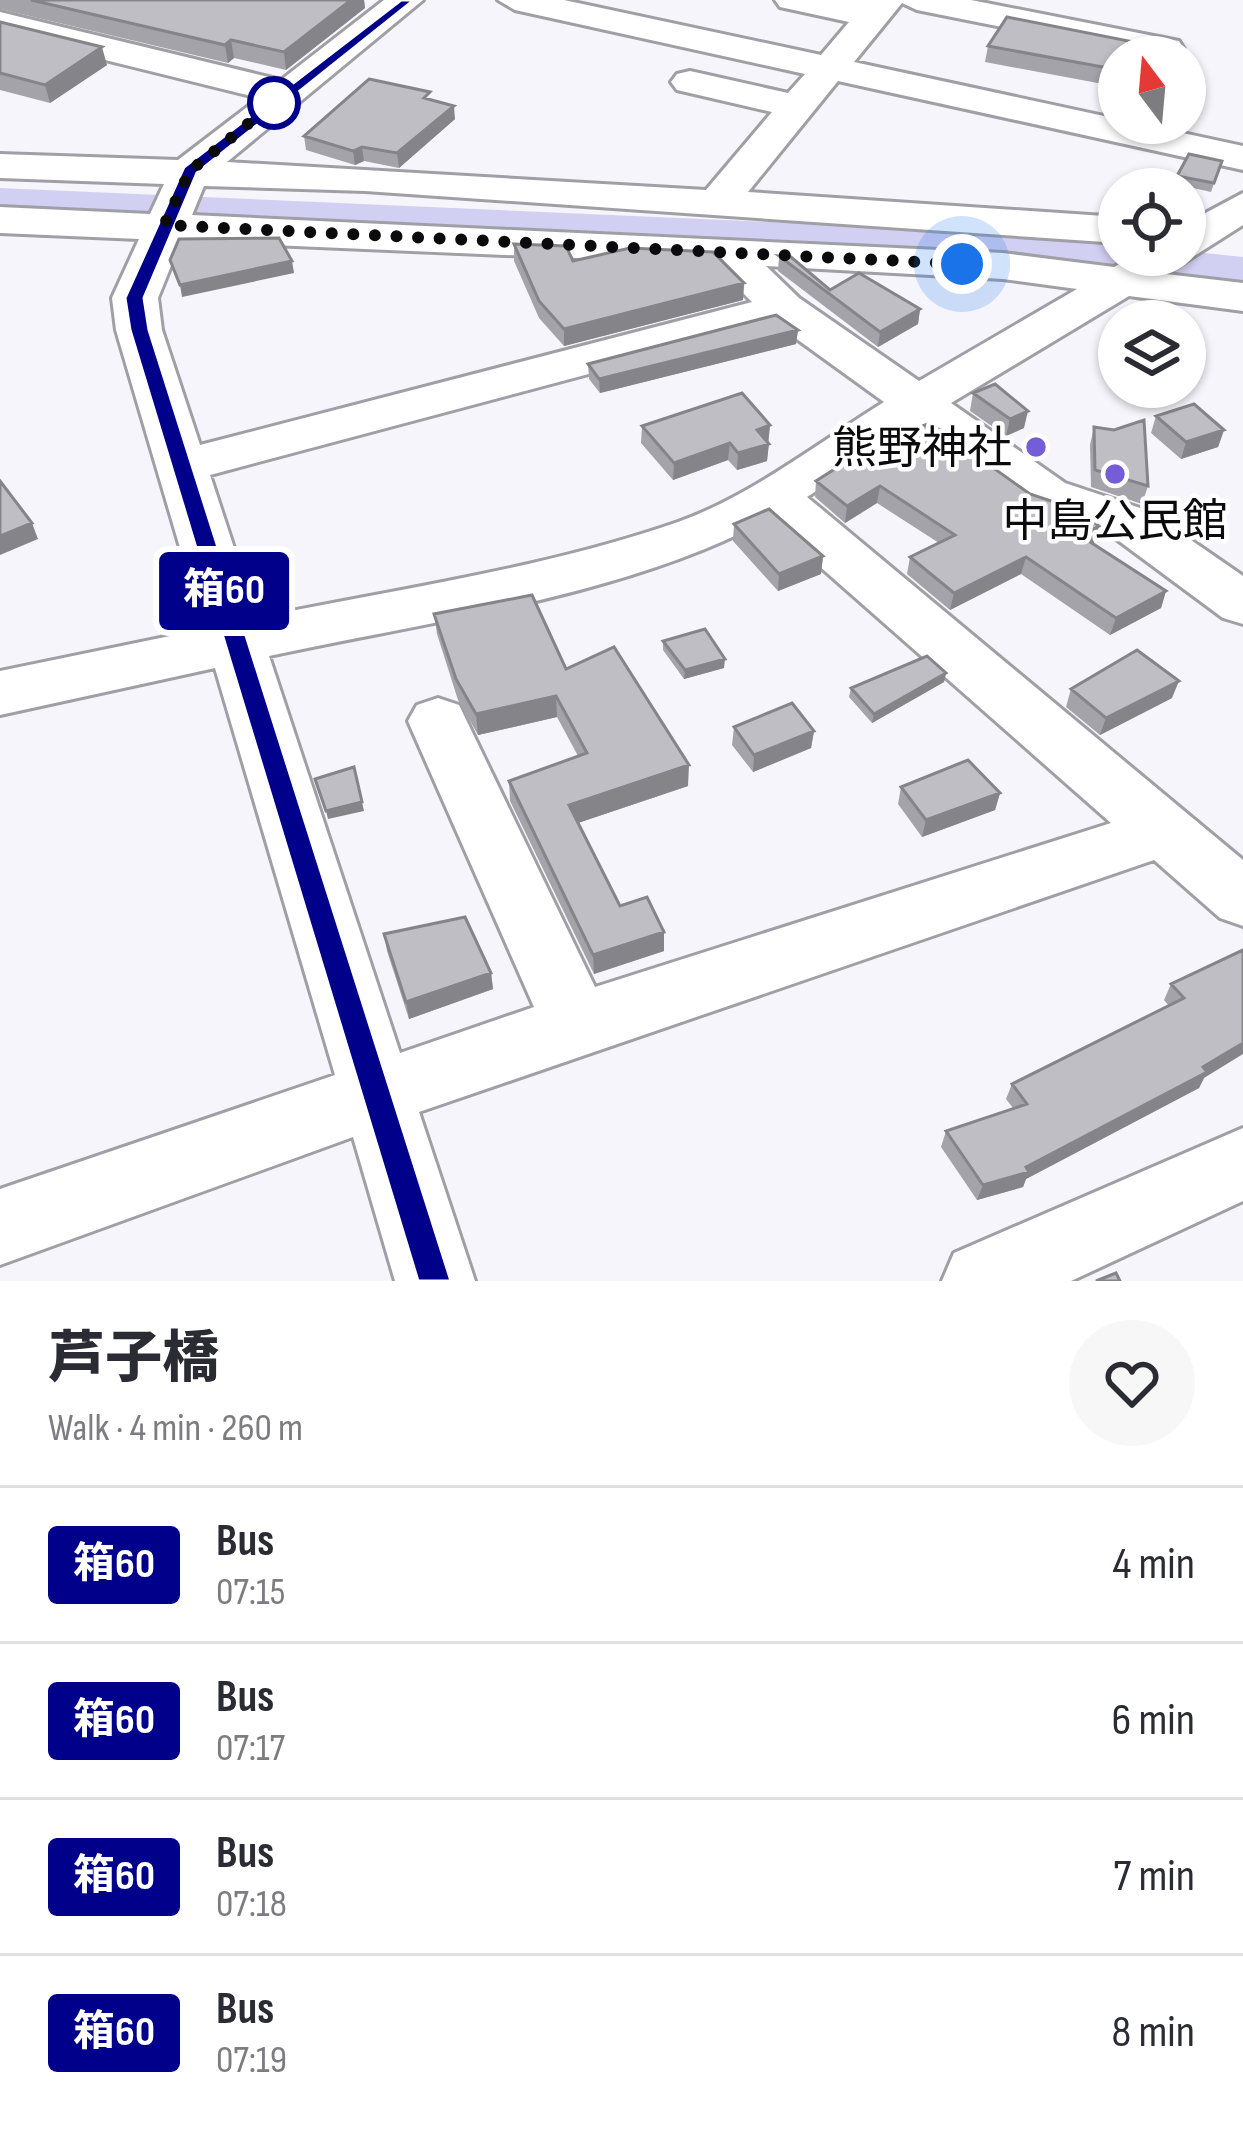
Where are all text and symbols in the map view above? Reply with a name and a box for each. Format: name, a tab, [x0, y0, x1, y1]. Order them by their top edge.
north arrow	[1098, 36, 1206, 144]
map controls	[1098, 36, 1206, 408]
unlabelled marker	[249, 78, 299, 128]
button: locate	[1098, 168, 1206, 276]
your location	[932, 234, 992, 294]
button: layers	[1098, 300, 1206, 408]
place label: 熊野神社	[832, 422, 1012, 477]
marker: 熊野神社	[1023, 434, 1049, 460]
marker: 中島公民館	[1102, 461, 1128, 487]
place label: 中島公民館	[1002, 495, 1228, 550]
line badge: 箱60	[155, 552, 293, 630]
text: 箱60	[183, 565, 265, 616]
button: heart	[1069, 1320, 1195, 1446]
text: 芦子橋	[48, 1326, 219, 1394]
text: Walk · 4 min · 260 m	[48, 1405, 303, 1452]
text: Bus	[216, 1514, 274, 1569]
text: 4 min	[1113, 1537, 1195, 1592]
text: 箱60	[73, 1539, 155, 1590]
text: 07:15	[216, 1569, 285, 1616]
text: Bus	[216, 1670, 274, 1725]
text: 6 min	[1112, 1693, 1195, 1748]
text: 箱60	[73, 1695, 155, 1746]
text: 07:17	[216, 1725, 285, 1772]
text: Bus	[216, 1826, 274, 1881]
text: 7 min	[1113, 1849, 1195, 1904]
text: 箱60	[73, 1851, 155, 1902]
text: 07:18	[216, 1881, 287, 1928]
text: Bus	[216, 1982, 274, 2037]
text: 8 min	[1112, 2005, 1195, 2060]
text: 箱60	[73, 2007, 155, 2058]
text: 07:19	[216, 2037, 287, 2084]

